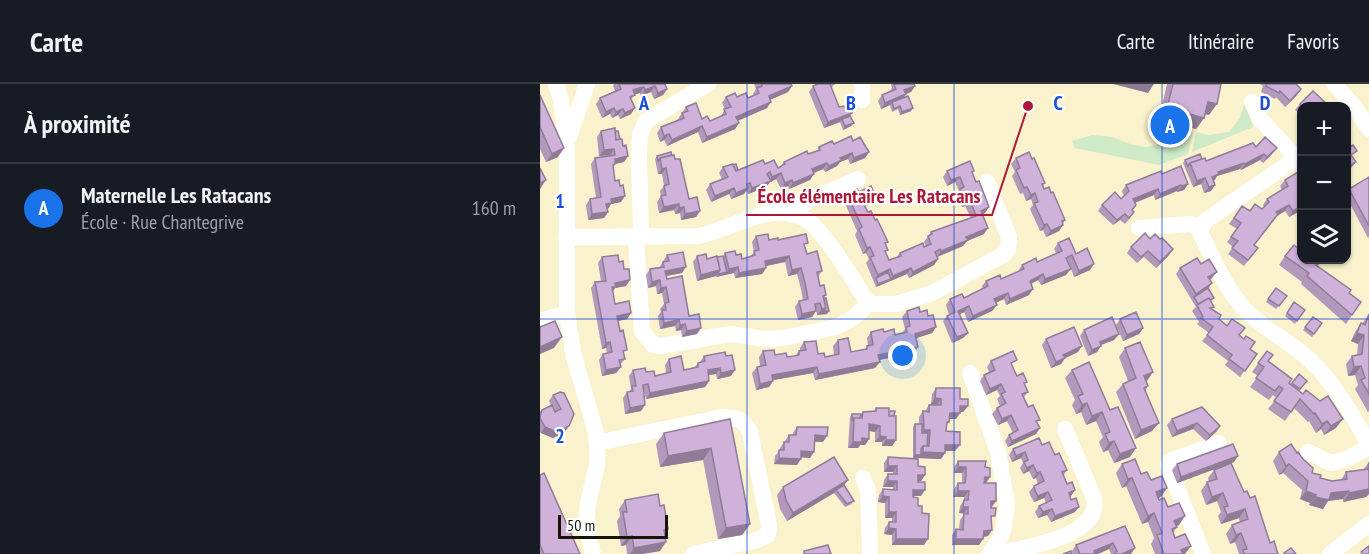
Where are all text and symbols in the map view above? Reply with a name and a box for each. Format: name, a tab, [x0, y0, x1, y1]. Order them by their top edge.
text: Carte	[30, 23, 83, 60]
text: Carte	[1117, 28, 1155, 55]
text: Itinéraire	[1188, 28, 1254, 55]
text: Favoris	[1287, 28, 1339, 55]
text: A	[638, 90, 650, 116]
text: B	[846, 90, 856, 116]
text: C	[1053, 90, 1063, 116]
text: D	[1260, 90, 1271, 116]
pin: A	[1150, 102, 1190, 147]
map controls	[1297, 102, 1351, 264]
button: +	[1297, 102, 1351, 156]
text: À proximité	[24, 107, 131, 140]
button: −	[1297, 156, 1351, 210]
callout: École élémentaire Les Ratacans	[746, 177, 992, 215]
text: Maternelle Les Ratacans	[81, 181, 271, 209]
text: École élémentaire Les Ratacans	[758, 183, 980, 209]
text: 1	[555, 188, 565, 214]
text: A	[38, 195, 49, 221]
text: 160 m	[472, 195, 516, 221]
text: École · Rue Chantegrive	[81, 209, 244, 235]
button: layers	[1297, 210, 1351, 264]
your location	[888, 341, 917, 370]
text: 2	[555, 423, 565, 449]
scale bar	[558, 512, 668, 540]
text: 50 m	[567, 515, 595, 535]

